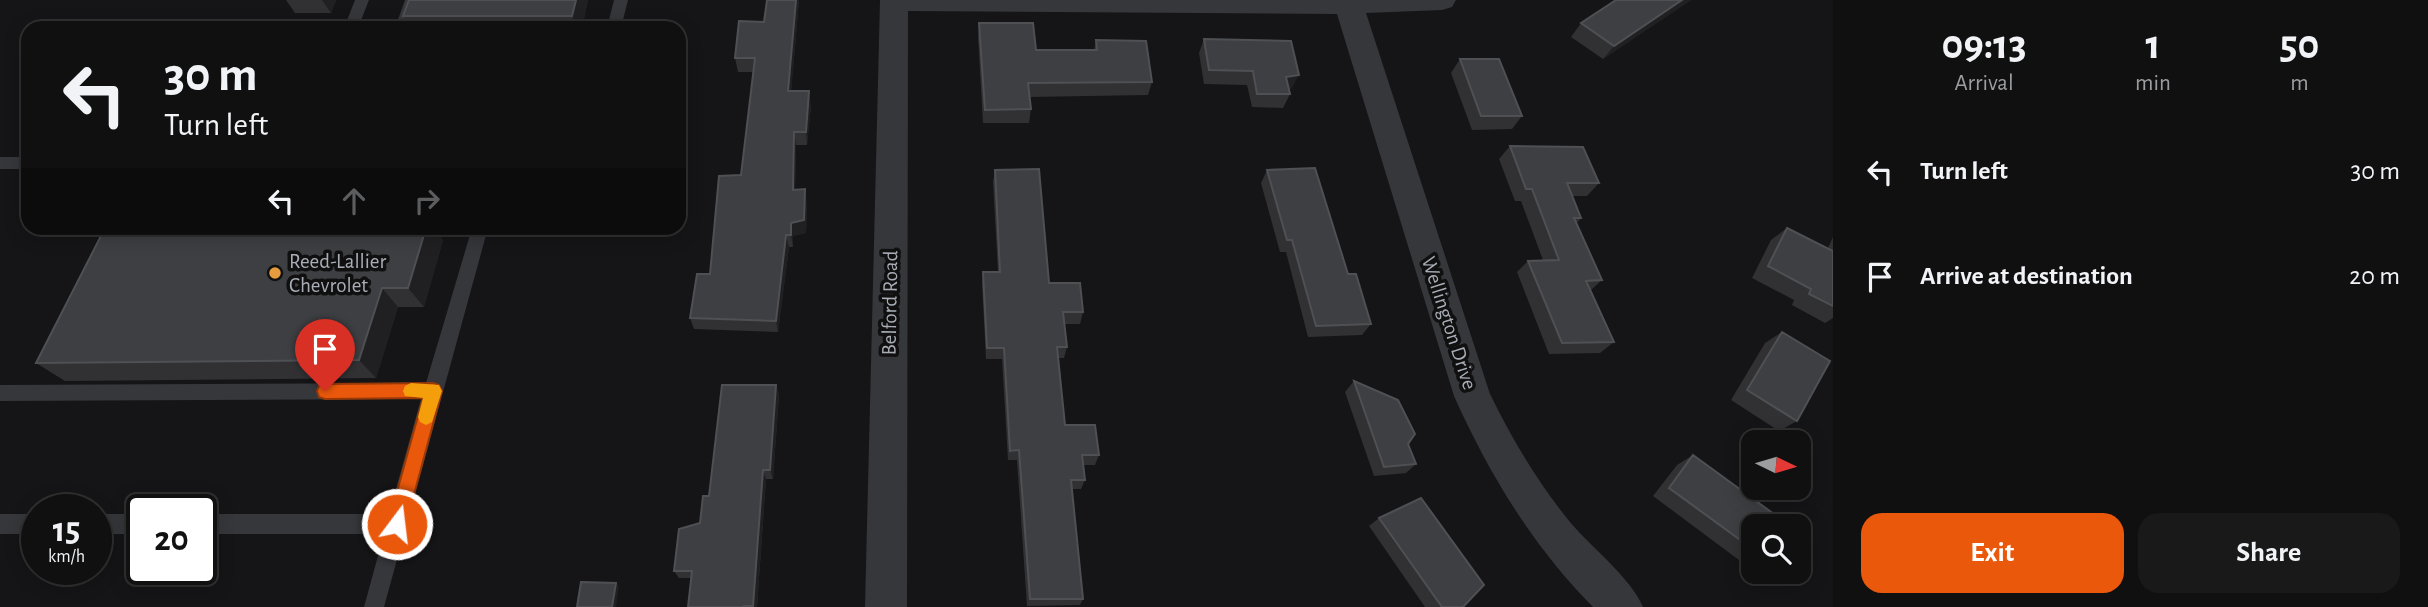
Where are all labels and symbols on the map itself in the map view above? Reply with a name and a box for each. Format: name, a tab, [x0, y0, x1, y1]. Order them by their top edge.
street label: Belford Road	[879, 250, 901, 356]
place label: Reed-Lallier Chevrolet	[289, 251, 387, 296]
street label: Wellington Drive	[1418, 254, 1480, 392]
marker: Reed-Lallier Chevrolet	[267, 265, 283, 281]
pin	[295, 319, 355, 391]
north arrow	[1741, 430, 1811, 500]
position arrow	[360, 487, 434, 561]
speed limit sign: 20	[126, 494, 217, 585]

